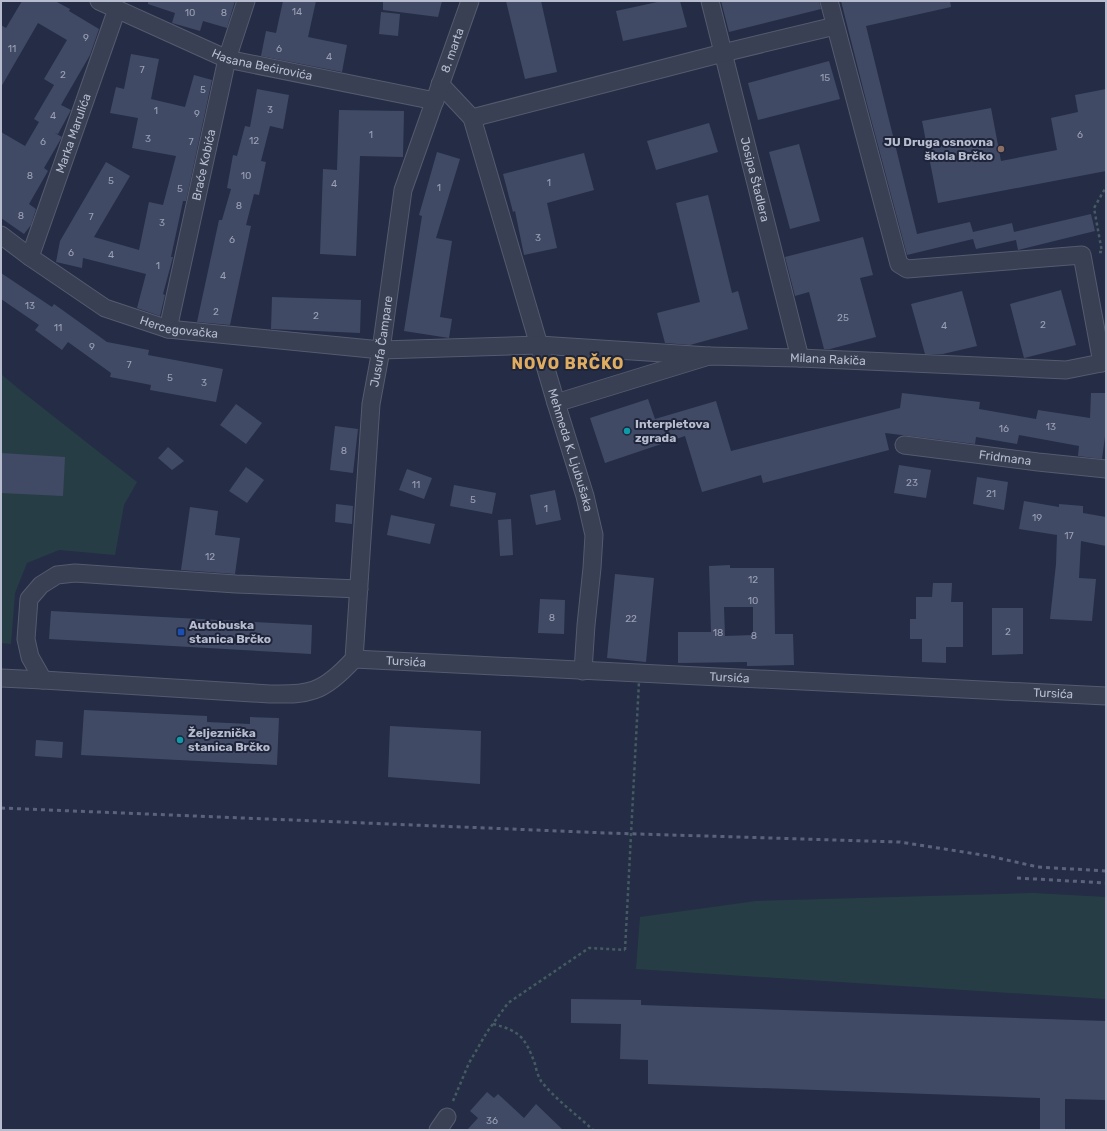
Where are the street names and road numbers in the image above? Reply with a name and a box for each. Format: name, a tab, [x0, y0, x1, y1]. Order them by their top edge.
street label: 8. marta	[438, 26, 467, 75]
street label: Hasana Bećirovića	[209, 46, 314, 83]
street label: Marka Marulića	[53, 92, 94, 175]
street label: Braće Kobića	[189, 128, 218, 202]
street label: Josipa Štadlera	[738, 136, 772, 223]
street label: Jusufa Čampare	[367, 294, 395, 388]
street label: Hercegovačka	[138, 313, 219, 341]
street label: Milana Rakiča	[790, 351, 866, 368]
street label: Mehmeda K. Ljubušaka	[545, 387, 595, 513]
street label: Fridmana	[978, 448, 1032, 468]
street label: Tursića	[386, 654, 426, 670]
street label: Tursića	[709, 670, 750, 685]
street label: Tursića	[1033, 685, 1074, 701]

